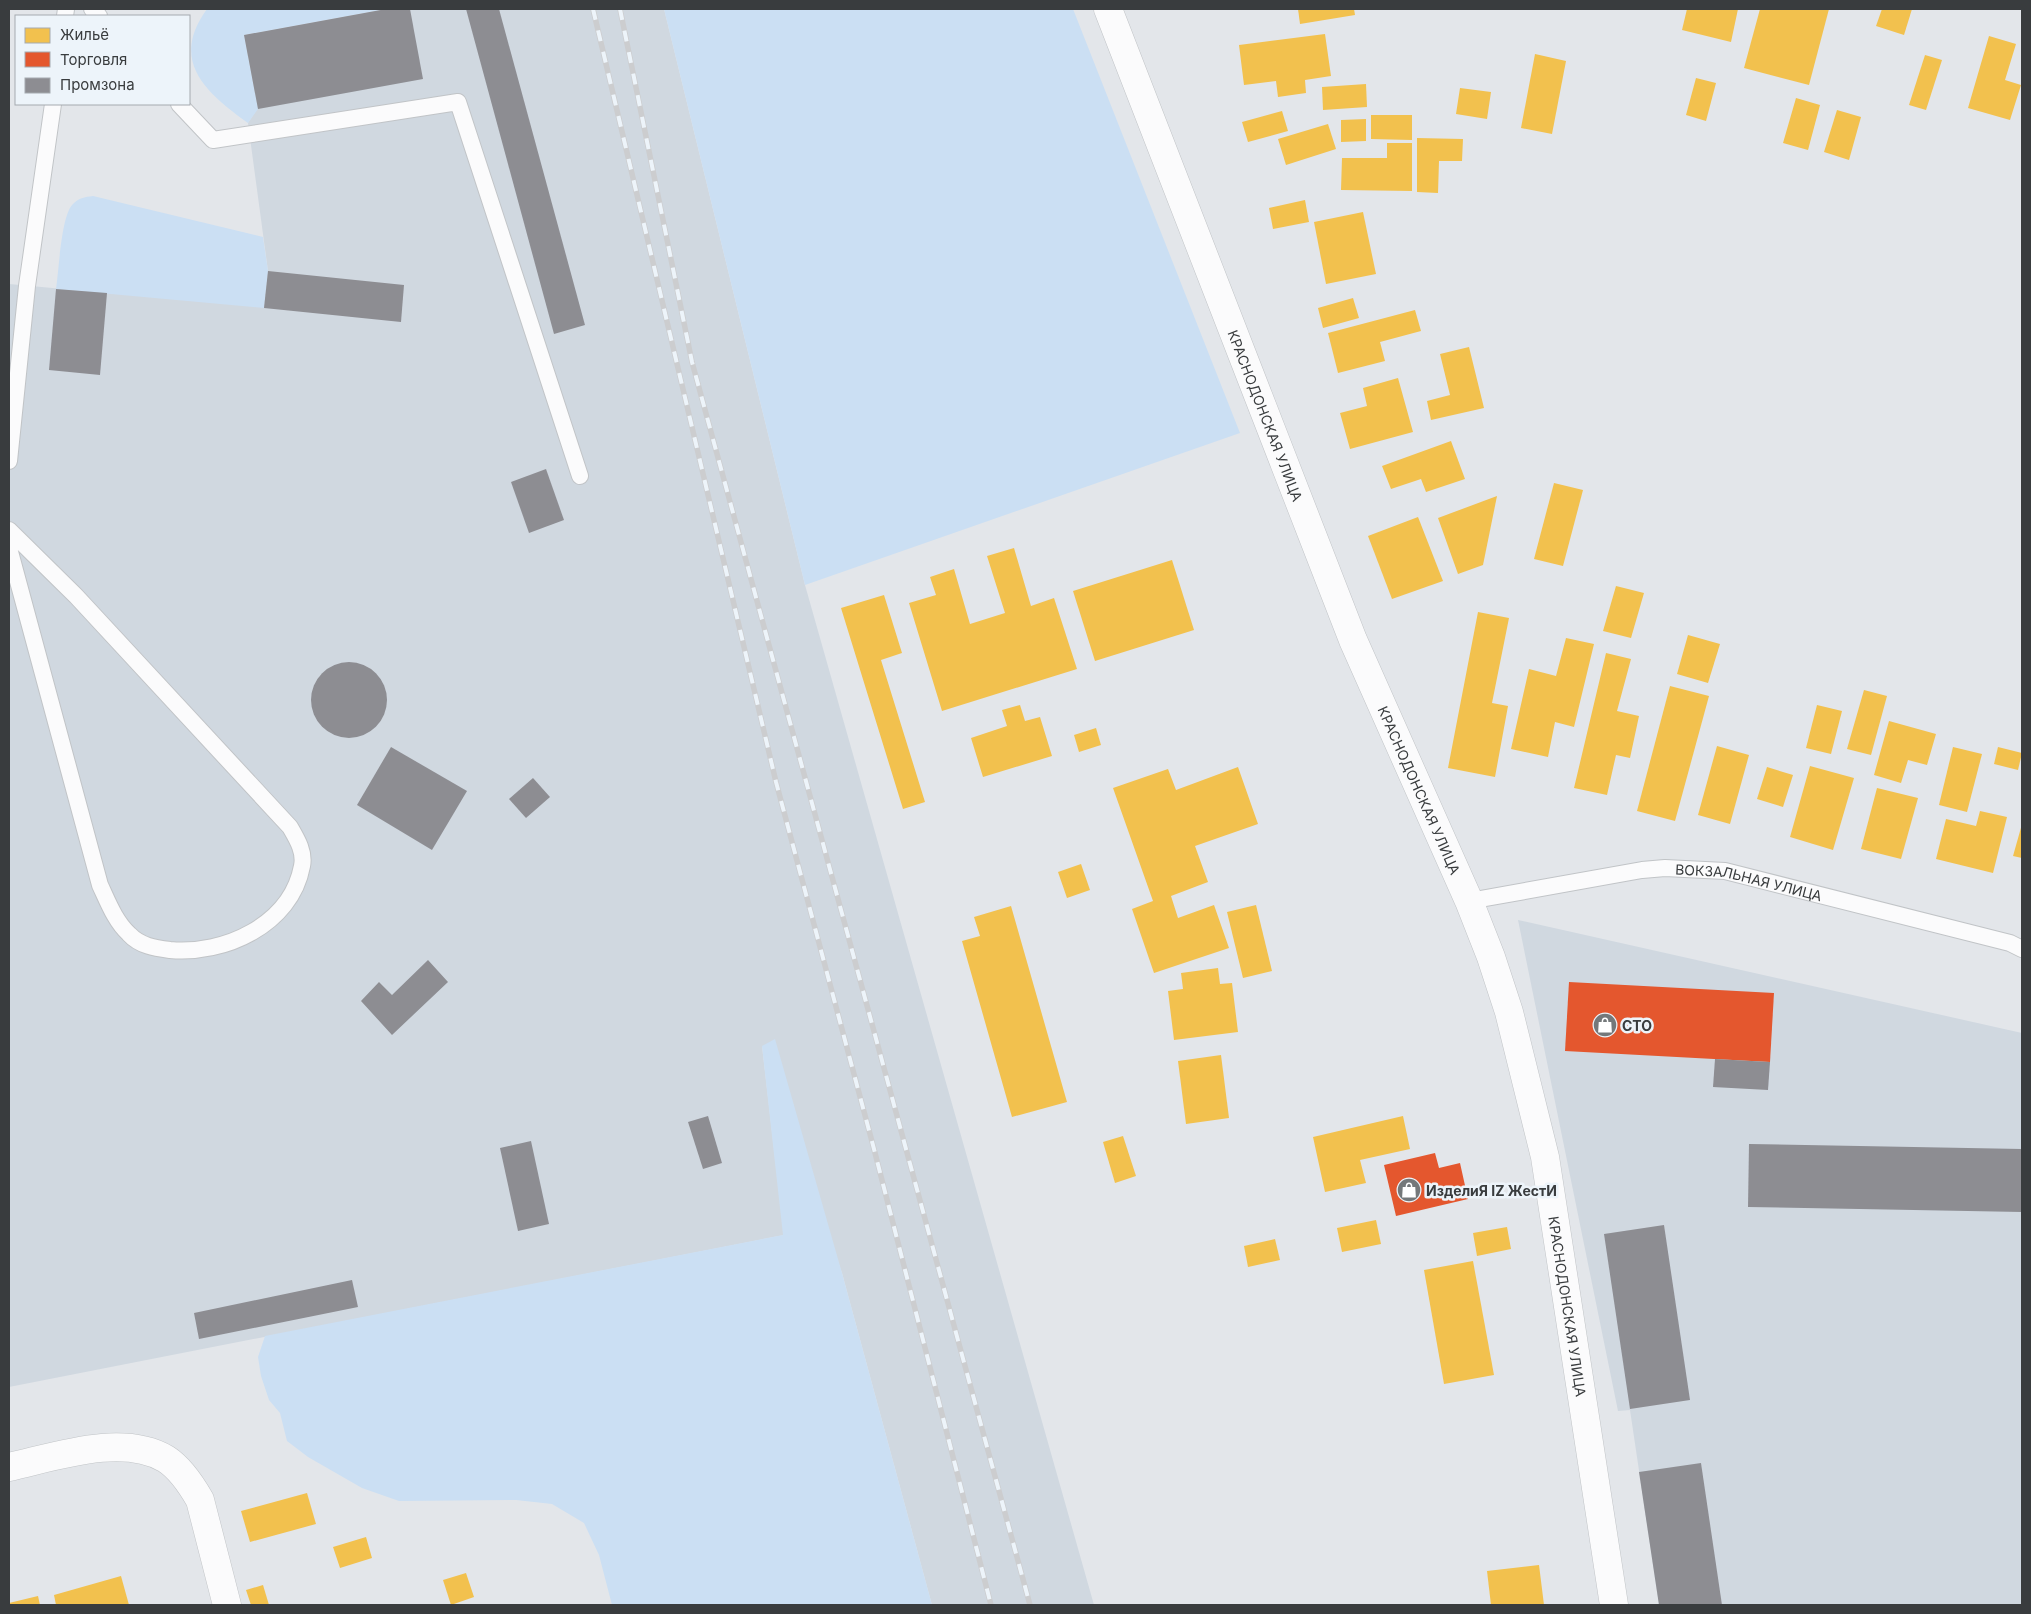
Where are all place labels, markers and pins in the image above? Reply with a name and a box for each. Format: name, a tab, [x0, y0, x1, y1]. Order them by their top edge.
shop icon: СТО	[1592, 1012, 1618, 1038]
place label: СТО	[1622, 1017, 1652, 1034]
shop icon: ИзделиЯ IZ ЖестИ	[1396, 1177, 1422, 1203]
place label: ИзделиЯ IZ ЖестИ	[1426, 1182, 1557, 1199]

